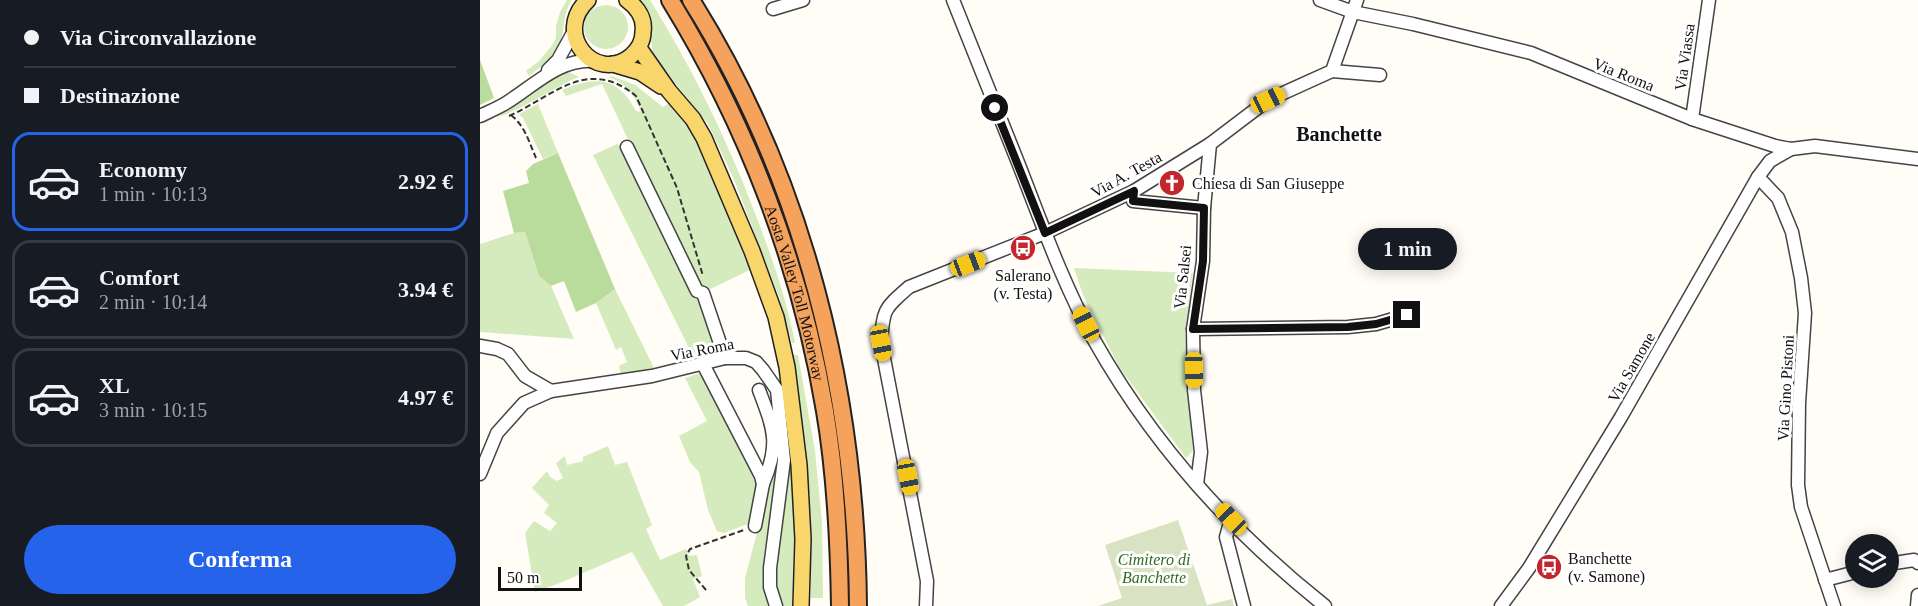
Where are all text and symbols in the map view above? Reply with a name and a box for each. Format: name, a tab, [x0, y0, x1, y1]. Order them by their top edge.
street label: Via Viassa	[1671, 22, 1698, 92]
text: Via Circonvallazione	[60, 25, 256, 50]
street label: Via Roma	[1591, 55, 1657, 94]
text: Destinazione	[60, 83, 180, 108]
car	[1248, 84, 1288, 116]
route start	[981, 94, 1008, 121]
district label: Banchette	[1296, 123, 1382, 145]
street label: Via A. Testa	[1088, 148, 1165, 201]
icon: car	[27, 155, 81, 209]
text: Economy	[99, 157, 187, 182]
church icon: Chiesa di San Giuseppe	[1157, 168, 1187, 198]
text: 2.92 €	[398, 169, 453, 194]
place label: Chiesa di San Giuseppe	[1192, 175, 1344, 193]
text: 1 min · 10:13	[99, 183, 207, 205]
street label: Aosta Valley Toll Motorway	[762, 203, 827, 382]
callout: 1 min	[1358, 228, 1456, 270]
bus stop icon: Salerano (v. Testa)	[1008, 233, 1038, 263]
text: 1 min	[1383, 238, 1432, 260]
street label: Via Salsei	[1171, 244, 1194, 310]
car	[948, 249, 988, 279]
icon: car	[27, 263, 81, 317]
text: Comfort	[99, 265, 180, 290]
place label: Salerano (v. Testa)	[994, 267, 1052, 303]
text: 3.94 €	[398, 277, 453, 302]
text: 2 min · 10:14	[99, 291, 207, 313]
route end	[1393, 301, 1420, 328]
car	[1070, 304, 1102, 344]
car	[869, 324, 893, 362]
street label: Via Samone	[1605, 329, 1658, 405]
street label: Via Gino Pistoni	[1774, 334, 1797, 442]
street label: Via Roma	[669, 335, 735, 364]
car	[1185, 352, 1203, 388]
icon: car	[27, 371, 81, 425]
text: XL	[99, 373, 130, 398]
text: 4.97 €	[398, 385, 453, 410]
text: 3 min · 10:15	[99, 399, 207, 421]
car	[896, 458, 920, 496]
car	[1212, 500, 1250, 538]
button: Conferma	[24, 525, 456, 594]
map controls	[1845, 534, 1899, 588]
button: layers	[1845, 534, 1899, 588]
place label: Banchette (v. Samone)	[1568, 550, 1645, 586]
park label: Cimitero di Banchette	[1118, 551, 1190, 586]
bus stop icon: Banchette (v. Samone)	[1534, 552, 1564, 582]
scale bar	[498, 564, 582, 592]
text: 50 m	[507, 569, 539, 586]

